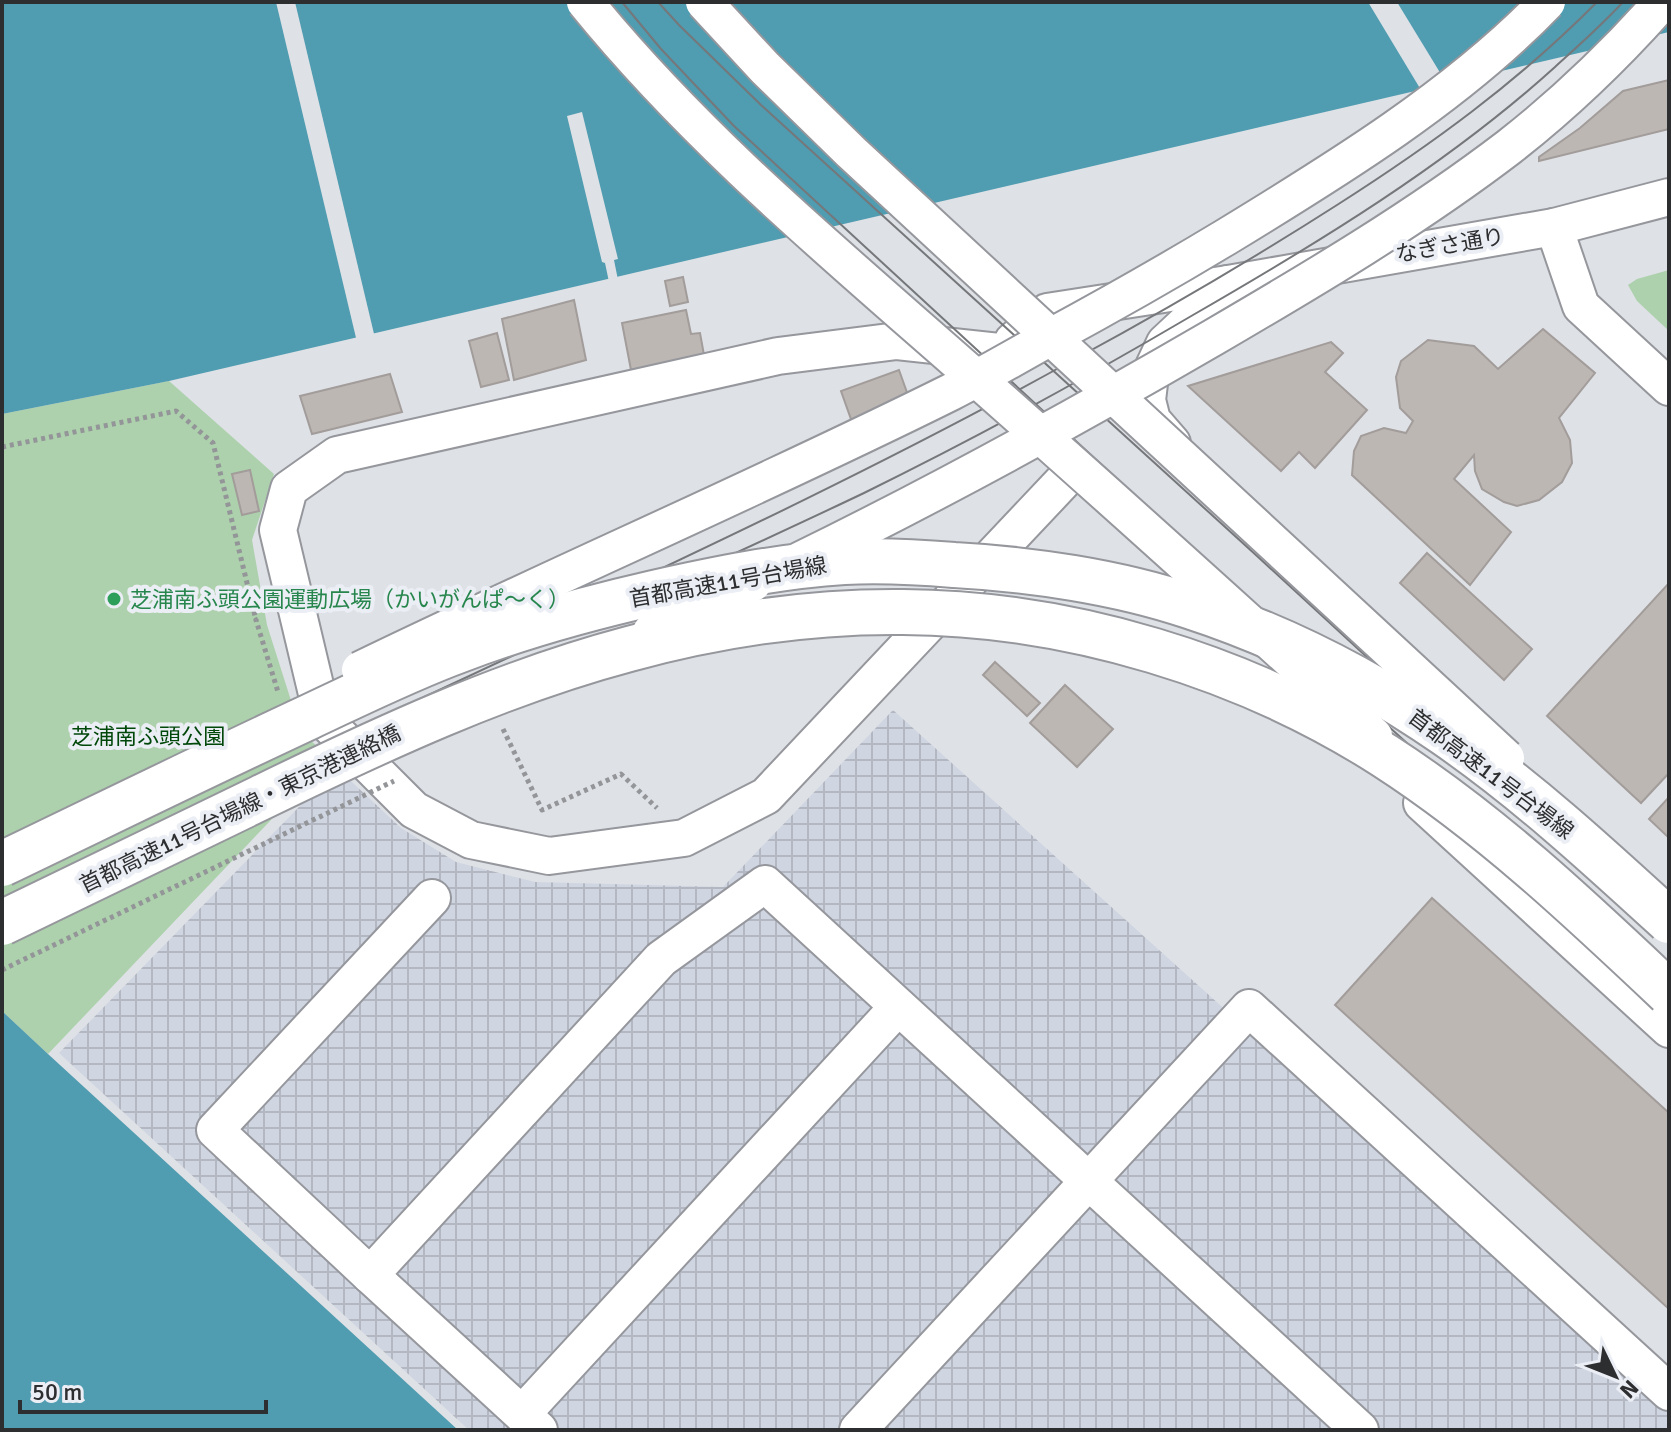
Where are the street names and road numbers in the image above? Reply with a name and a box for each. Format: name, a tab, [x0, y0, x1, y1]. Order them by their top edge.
street label: なぎさ通り	[1393, 222, 1507, 268]
street label: 首都高速11号台場線	[627, 551, 829, 613]
street label: 首都高速11号台場線	[1403, 703, 1579, 845]
street label: 首都高速11号台場線・東京港連絡橋	[75, 719, 405, 899]

